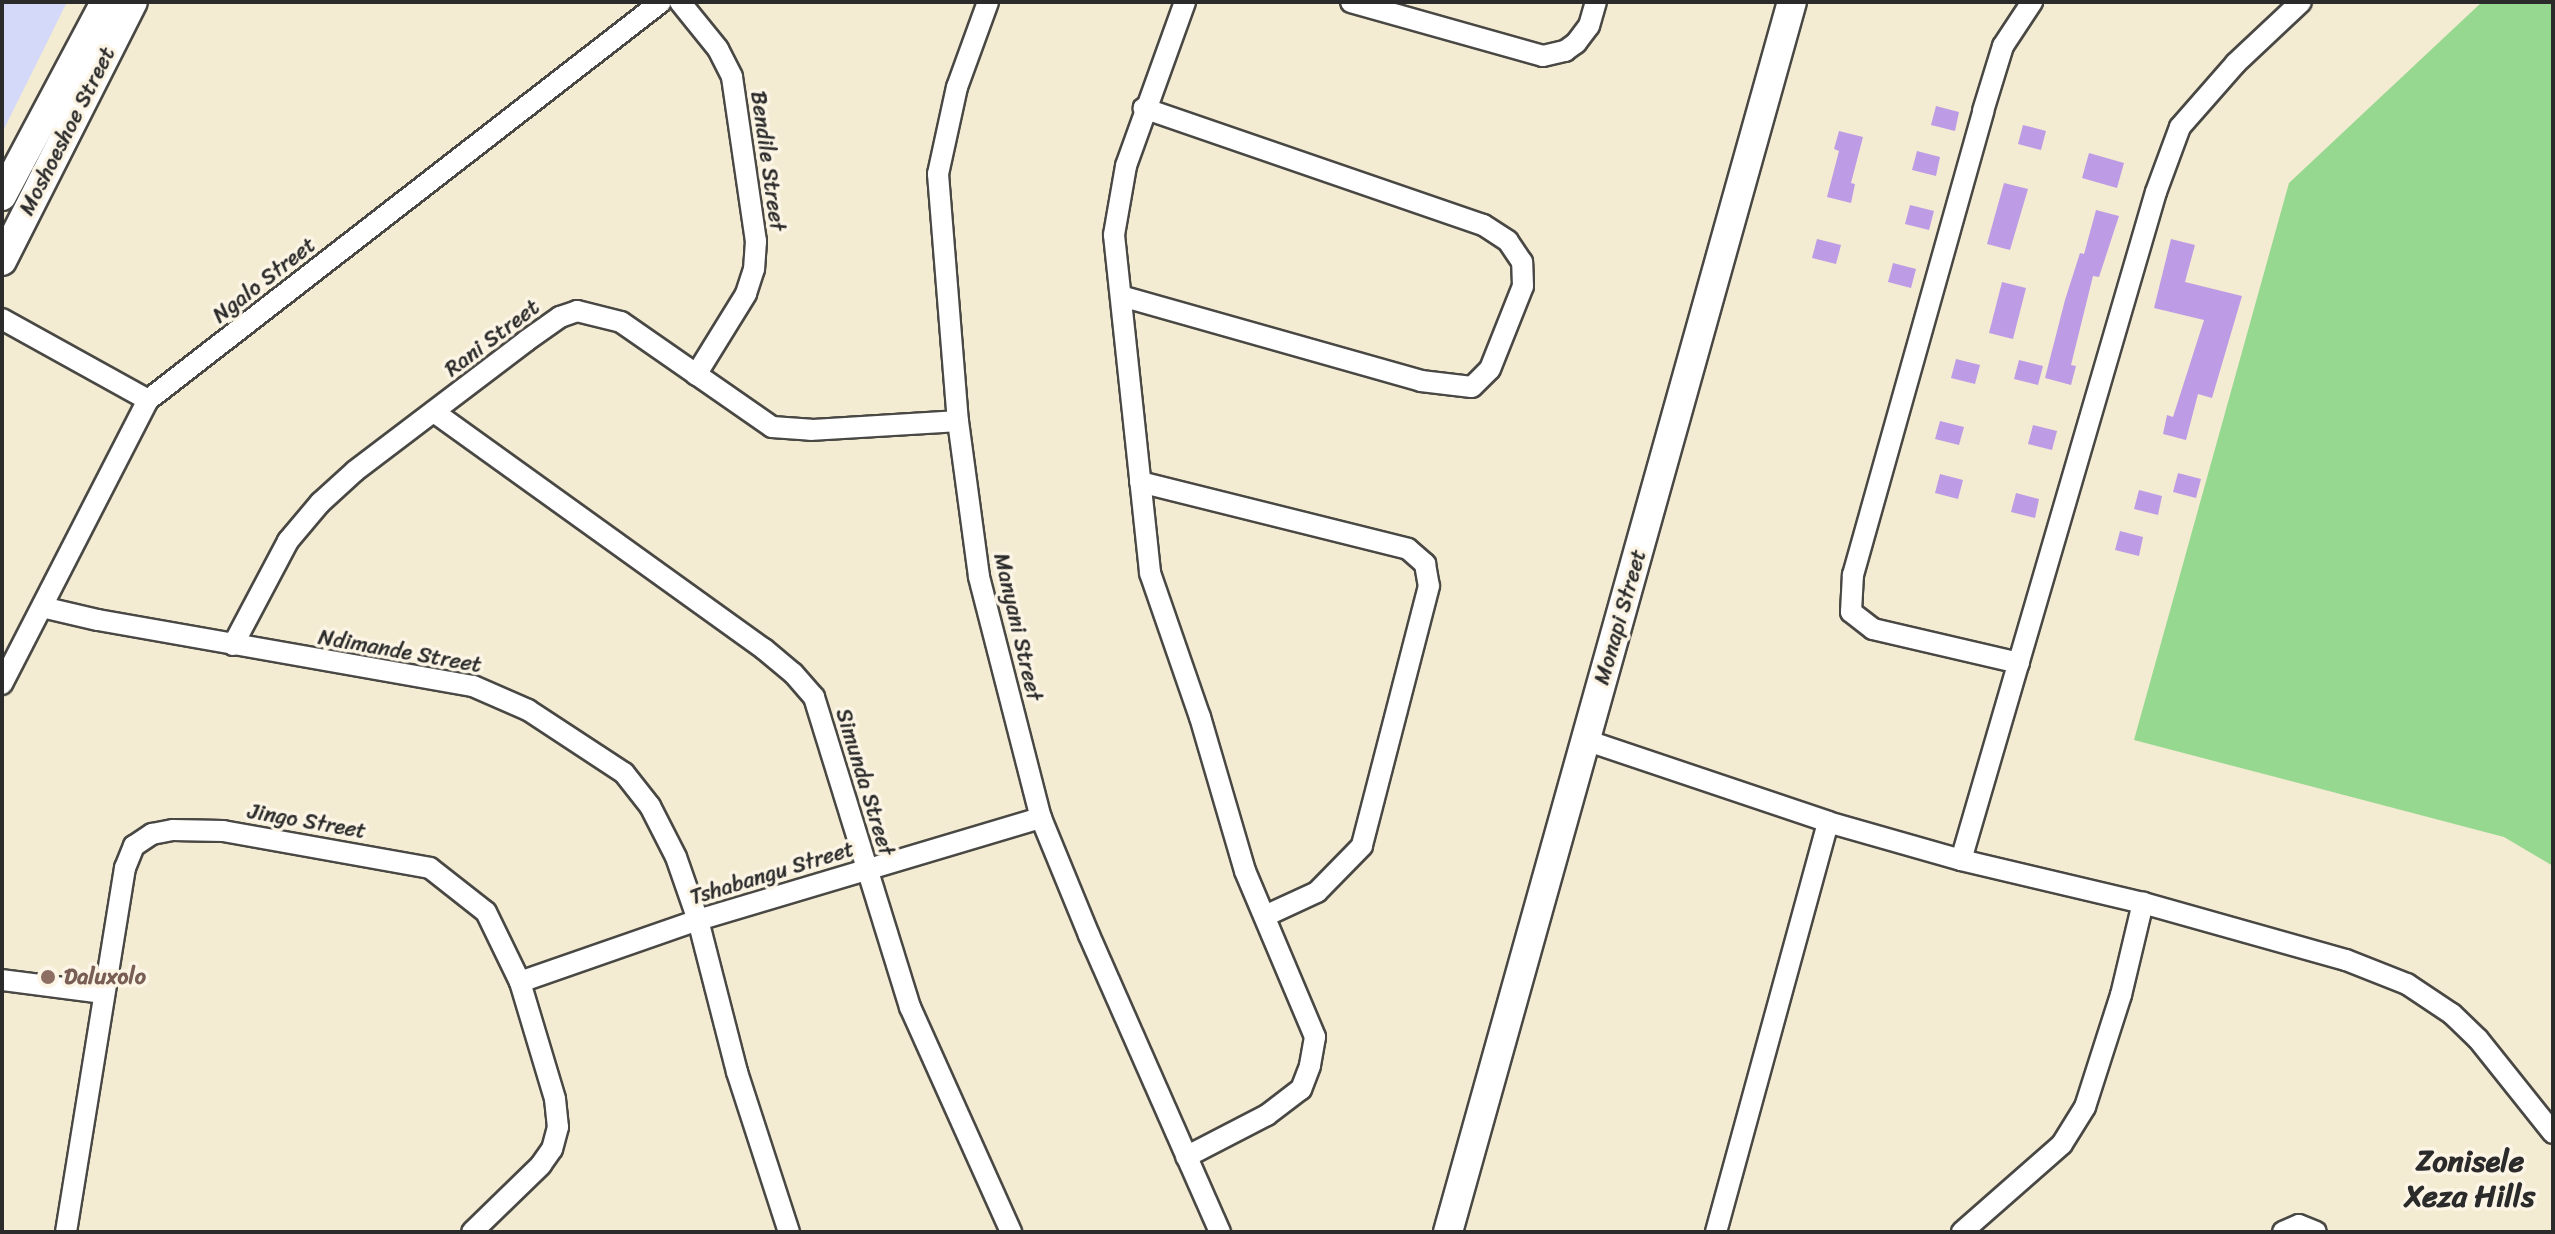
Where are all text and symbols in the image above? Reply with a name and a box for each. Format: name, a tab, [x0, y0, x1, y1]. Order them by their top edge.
street label: Moshoeshoe Street	[13, 42, 121, 220]
street label: Bendile Street	[745, 89, 791, 233]
street label: Ngalo Street	[207, 231, 321, 329]
street label: Rani Street	[439, 294, 545, 382]
street label: Monapi Street	[1588, 546, 1652, 688]
street label: Manyani Street	[988, 550, 1048, 704]
street label: Ndimande Street	[317, 624, 483, 678]
street label: Simunda Street	[830, 705, 900, 859]
street label: Jingo Street	[246, 798, 368, 844]
street label: Tshabangu Street	[687, 836, 857, 910]
place label: Daluxolo	[64, 964, 146, 990]
marker: Daluxolo	[39, 968, 57, 986]
district label: Zonisele Xeza Hills	[2406, 1143, 2534, 1214]

